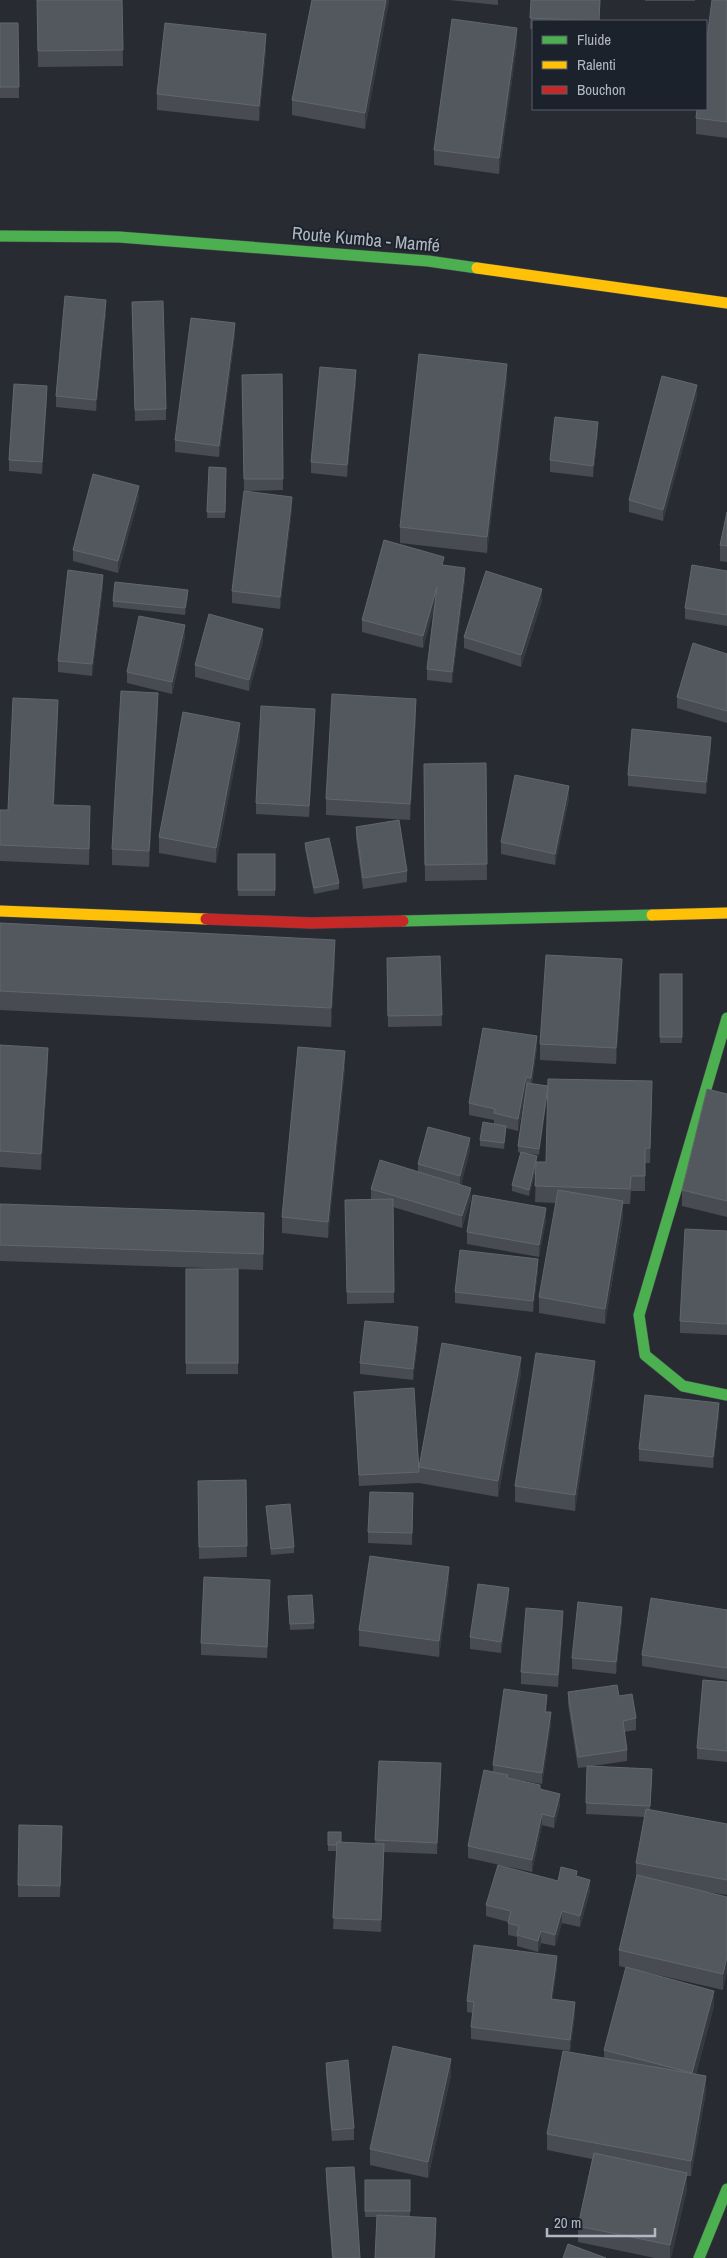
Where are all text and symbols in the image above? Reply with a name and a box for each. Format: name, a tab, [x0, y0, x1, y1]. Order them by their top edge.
legend	[532, 20, 707, 110]
text: Fluide	[577, 29, 611, 50]
text: Ralenti	[577, 54, 616, 75]
text: Bouchon	[577, 79, 626, 100]
street label: Route Kumba - Mamfé	[291, 220, 441, 258]
scale bar	[547, 2206, 654, 2238]
text: 20 m	[554, 2212, 581, 2233]

